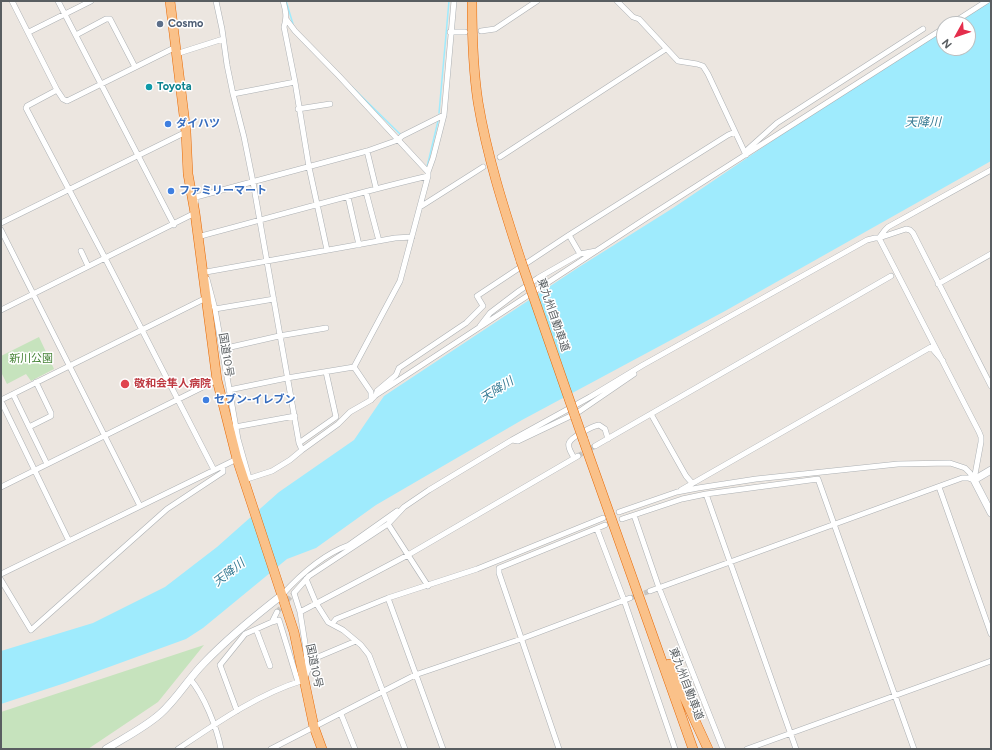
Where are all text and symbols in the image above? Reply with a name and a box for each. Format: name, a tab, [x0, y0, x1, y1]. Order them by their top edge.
north arrow	[936, 16, 976, 56]
place label: Cosmo	[168, 17, 203, 31]
marker: Cosmo	[155, 19, 165, 29]
text: N	[939, 36, 955, 51]
place label: Toyota	[157, 80, 192, 94]
marker: Toyota	[144, 82, 154, 92]
water label: 天降川	[905, 115, 941, 129]
place label: ダイハツ	[176, 117, 220, 131]
marker: ダイハツ	[163, 119, 173, 129]
place label: ファミリーマート	[179, 184, 267, 198]
marker: ファミリーマート	[166, 186, 176, 196]
street label: 東九州自動車道	[534, 276, 572, 354]
street label: 国道10号	[216, 332, 236, 378]
park label: 新川公園	[9, 352, 53, 366]
water label: 天降川	[478, 374, 516, 406]
place label: 敬和会隼人病院	[134, 377, 211, 391]
marker: 敬和会隼人病院	[119, 378, 131, 390]
place label: セブン-イレブン	[214, 393, 295, 407]
marker: セブン-イレブン	[201, 395, 211, 405]
water label: 天降川	[210, 556, 248, 590]
street label: 国道10号	[303, 643, 325, 689]
street label: 東九州自動車道	[666, 646, 706, 722]

